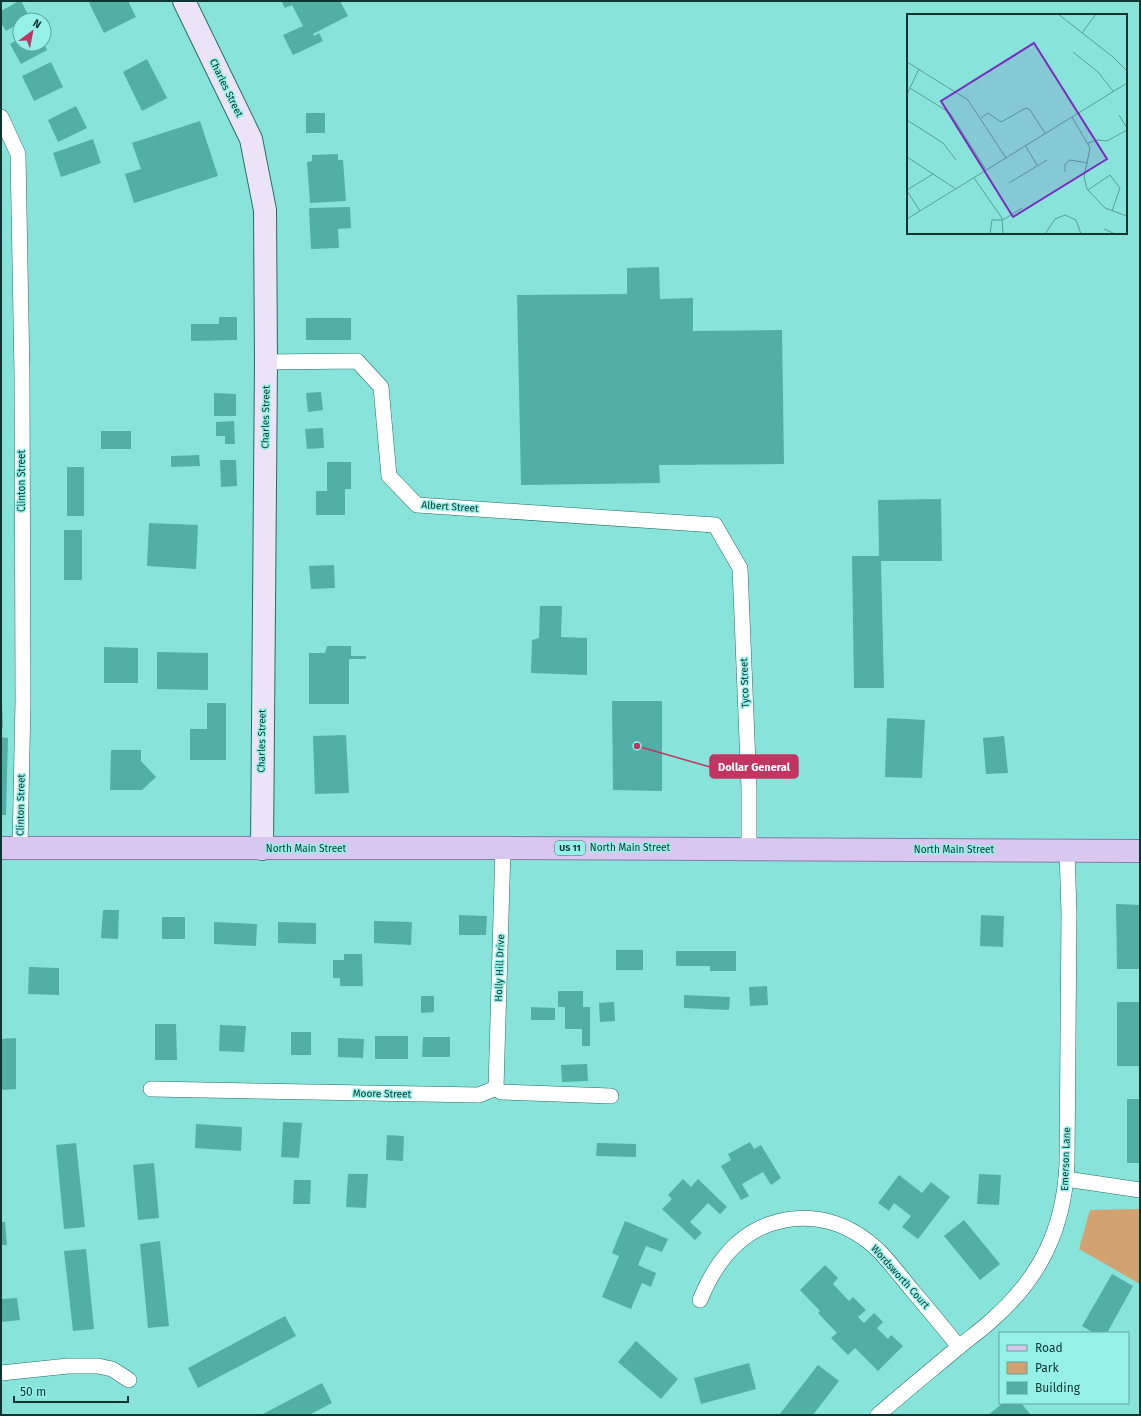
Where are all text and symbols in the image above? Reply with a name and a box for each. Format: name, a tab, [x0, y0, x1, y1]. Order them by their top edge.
north arrow	[12, 12, 52, 52]
inset map	[907, 14, 1127, 234]
text: N	[30, 16, 44, 31]
street label: Charles Street	[207, 57, 245, 119]
street label: Charles Street	[259, 385, 273, 449]
street label: Clinton Street	[16, 450, 28, 512]
street label: Albert Street	[421, 499, 479, 515]
street label: Tyco Street	[738, 657, 752, 708]
street label: Charles Street	[255, 709, 269, 773]
callout: Dollar General	[710, 755, 798, 778]
text: Dollar General	[718, 761, 791, 774]
street label: Clinton Street	[14, 773, 28, 836]
road number: US 11	[555, 841, 585, 855]
street label: North Main Street	[590, 842, 671, 854]
street label: North Main Street	[266, 843, 347, 855]
street label: North Main Street	[914, 844, 995, 856]
street label: Holly Hill Drive	[493, 934, 507, 1002]
street label: Moore Street	[353, 1087, 412, 1101]
street label: Emerson Lane	[1059, 1127, 1073, 1191]
street label: Wordsworth Court	[868, 1243, 932, 1312]
legend	[999, 1332, 1129, 1404]
text: Road	[1035, 1341, 1063, 1355]
text: Park	[1035, 1361, 1059, 1375]
scale bar	[14, 1378, 128, 1404]
text: Building	[1035, 1381, 1081, 1395]
text: 50 m	[20, 1385, 46, 1399]

